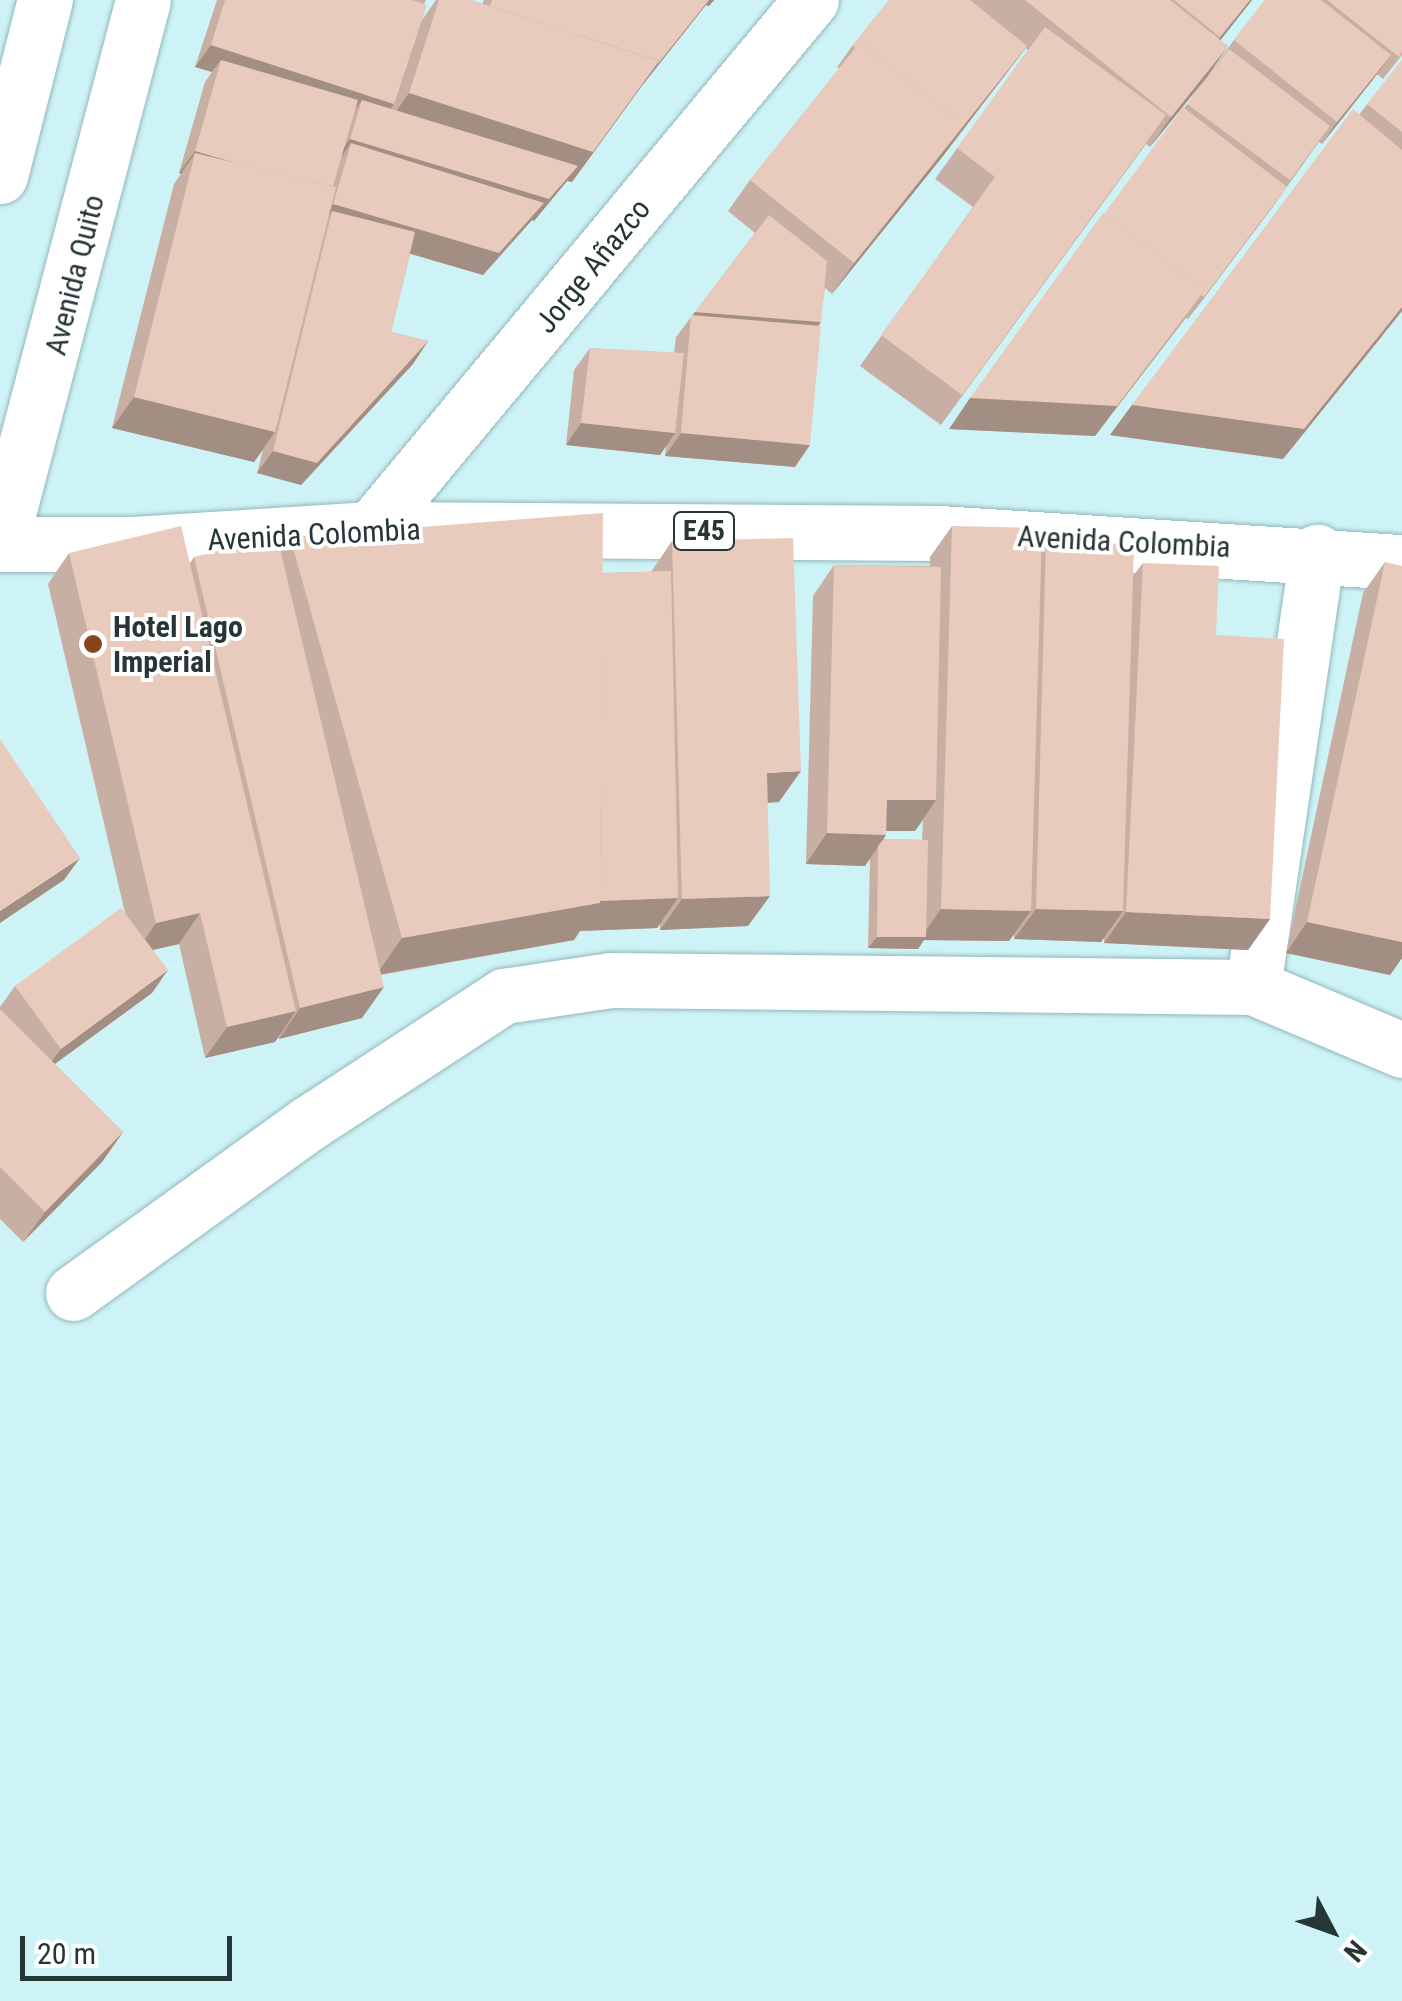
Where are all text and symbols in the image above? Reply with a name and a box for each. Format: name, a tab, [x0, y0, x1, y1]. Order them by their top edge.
street label: Avenida Quito	[38, 191, 112, 359]
street label: Jorge Añazco	[528, 192, 658, 340]
road number: E45	[672, 508, 736, 554]
street label: Avenida Colombia	[206, 511, 422, 559]
street label: Avenida Colombia	[1016, 518, 1232, 566]
place label: Hotel Lago Imperial	[113, 609, 243, 680]
marker: Hotel Lago Imperial	[82, 633, 104, 655]
north arrow	[1282, 1881, 1382, 1981]
scale bar	[25, 1916, 238, 1978]
text: N	[1337, 1934, 1373, 1968]
text: 20 m	[37, 1936, 96, 1971]

